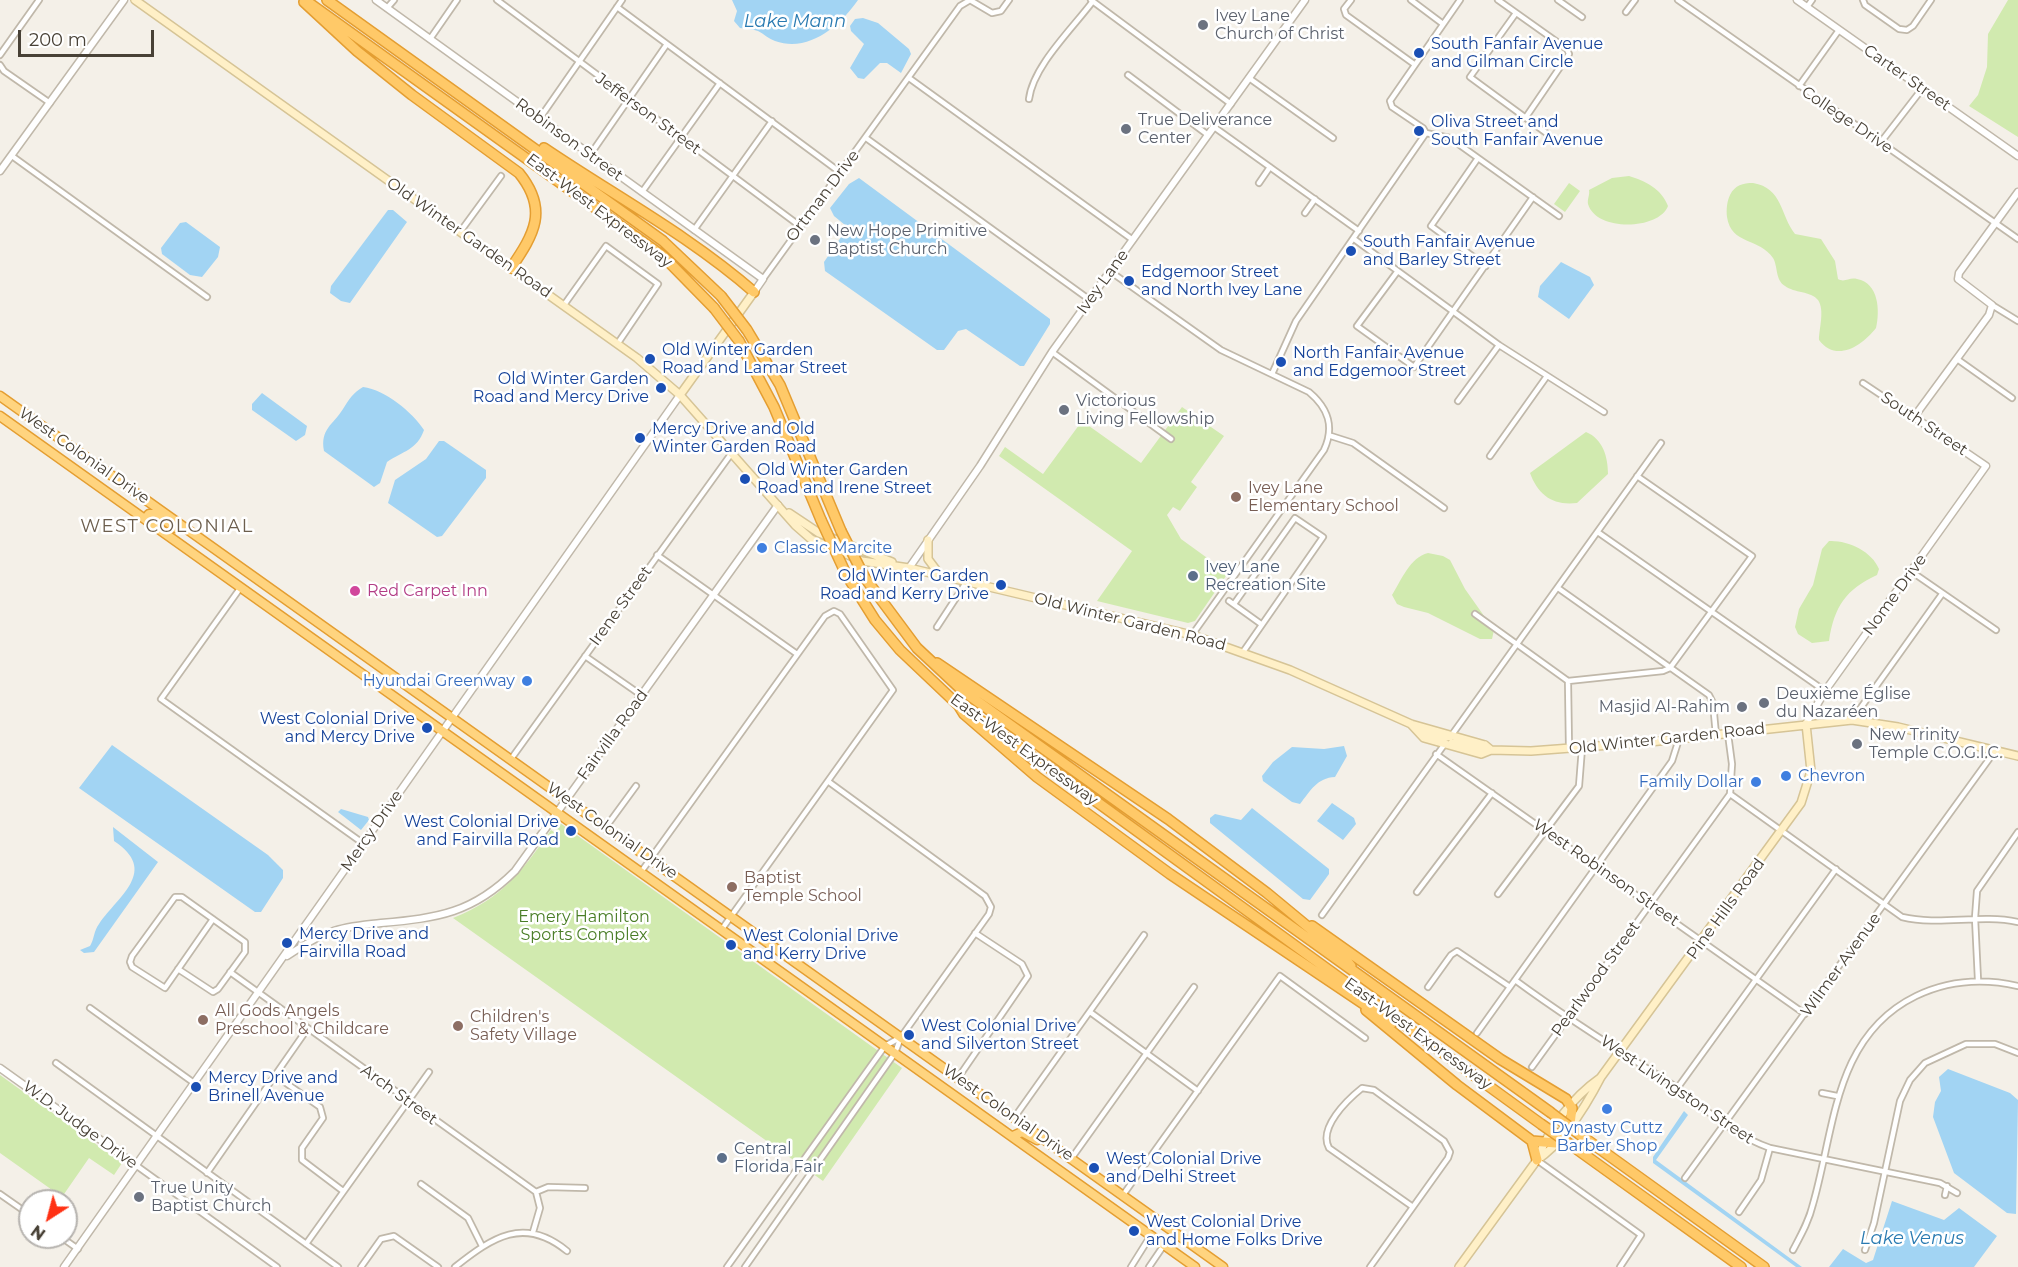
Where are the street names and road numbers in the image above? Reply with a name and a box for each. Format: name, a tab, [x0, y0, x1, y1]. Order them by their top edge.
street label: Carter Street	[1860, 41, 1954, 115]
street label: Jefferson Street	[592, 69, 704, 159]
street label: College Drive	[1798, 82, 1896, 158]
street label: Robinson Street	[511, 94, 627, 186]
street label: Ortman Drive	[782, 146, 864, 246]
street label: East-West Expressway	[522, 150, 676, 272]
street label: Old Winter Garden Road	[383, 174, 555, 302]
street label: Ivey Lane	[1073, 246, 1133, 318]
street label: South Street	[1877, 388, 1971, 460]
street label: West Colonial Drive	[15, 404, 153, 508]
street label: Nome Drive	[1859, 551, 1931, 639]
street label: Irene Street	[586, 562, 656, 650]
street label: Old Winter Garden Road	[1032, 589, 1228, 655]
street label: Fairvilla Road	[574, 686, 652, 784]
street label: East-West Expressway	[946, 690, 1102, 810]
street label: Old Winter Garden Road	[1568, 719, 1766, 759]
street label: West Colonial Drive	[543, 779, 681, 883]
street label: Mercy Drive	[337, 787, 407, 875]
street label: West Robinson Street	[1529, 815, 1683, 931]
street label: Pine Hills Road	[1683, 855, 1769, 963]
street label: Wilmer Avenue	[1797, 909, 1885, 1021]
street label: Pearlwood Street	[1548, 918, 1644, 1040]
street label: East-West Expressway	[1340, 974, 1496, 1094]
street label: West Livingston Street	[1597, 1031, 1757, 1149]
street label: Arch Street	[357, 1061, 441, 1129]
street label: West Colonial Drive	[939, 1061, 1077, 1165]
street label: W.D. Judge Drive	[19, 1077, 141, 1173]

